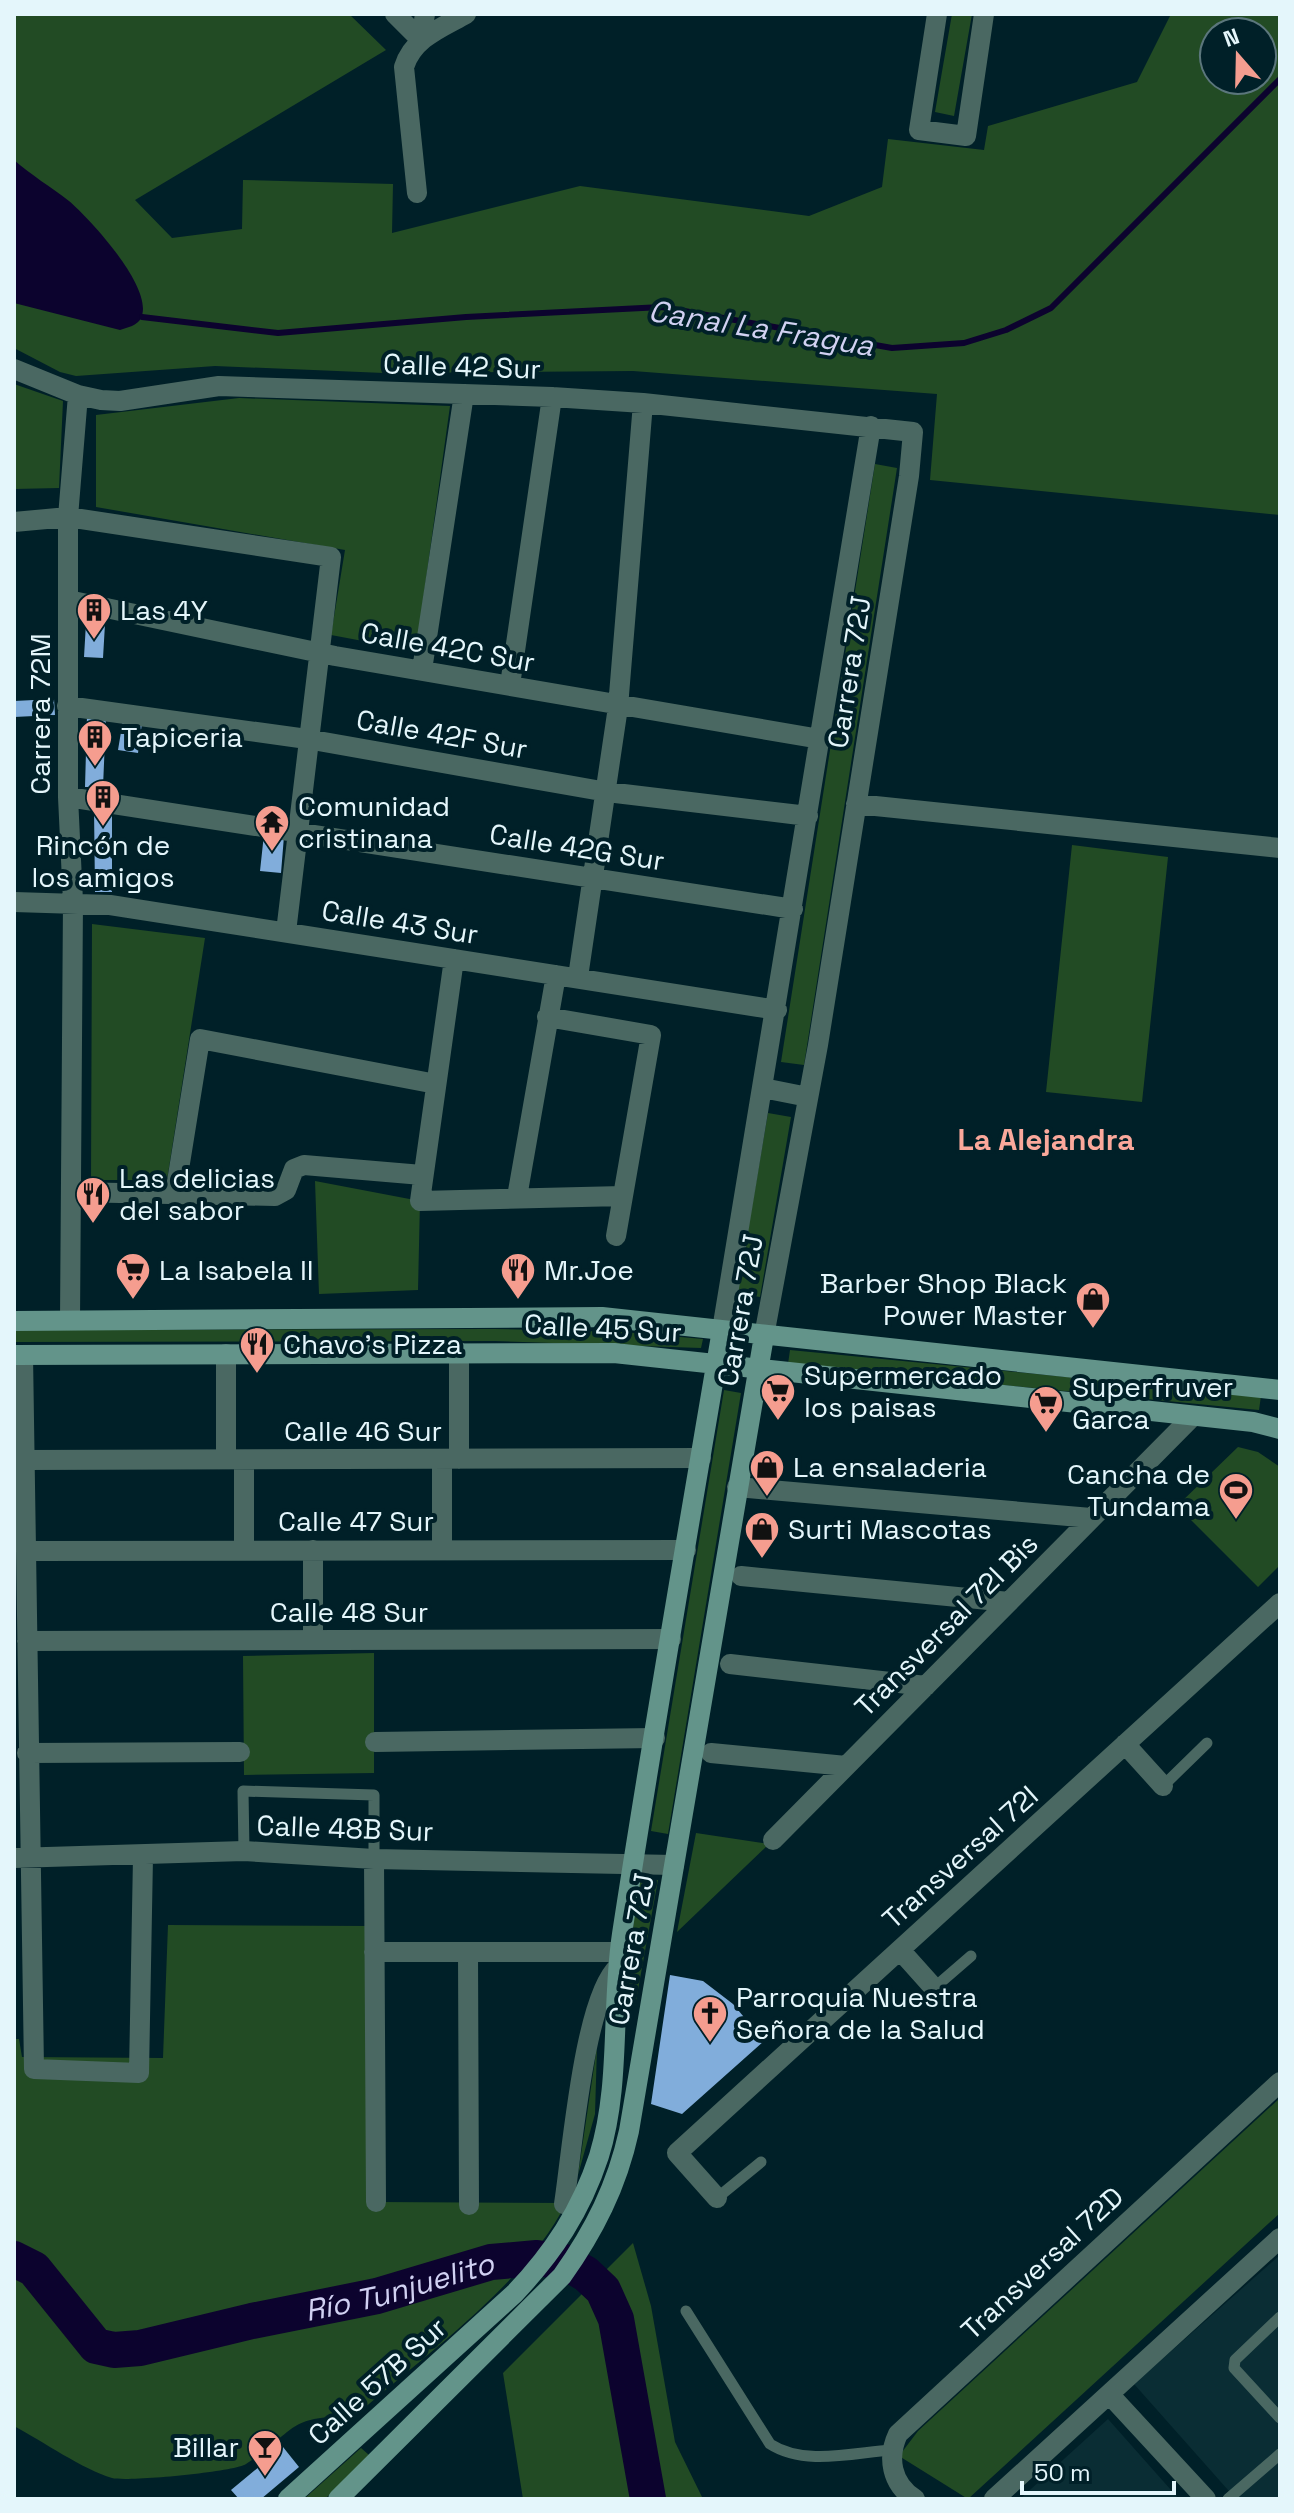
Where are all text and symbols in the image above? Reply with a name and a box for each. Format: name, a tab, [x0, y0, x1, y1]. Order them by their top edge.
north arrow	[1198, 16, 1278, 96]
text: N	[1219, 22, 1243, 53]
water label: Canal La Fragua	[646, 291, 877, 365]
street label: Calle 42 Sur	[382, 345, 542, 387]
building icon: Las 4Y	[75, 591, 113, 641]
place label: Las 4Y	[120, 592, 208, 628]
street label: Carrera 72J	[819, 593, 879, 751]
street label: Calle 42C Sur	[358, 614, 538, 680]
street label: Carrera 72M	[22, 633, 58, 795]
street label: Calle 42F Sur	[354, 701, 530, 767]
building icon: Tapiceria	[76, 718, 114, 768]
place label: Tapiceria	[121, 719, 243, 755]
building icon: Rincón de los amigos	[84, 778, 122, 828]
place label: Comunidad cristinana	[298, 788, 450, 856]
temple icon: Comunidad cristinana	[253, 803, 291, 853]
street label: Calle 42G Sur	[487, 815, 667, 879]
place label: Rincón de los amigos	[31, 827, 175, 895]
street label: Calle 43 Sur	[319, 892, 481, 952]
district label: La Alejandra	[957, 1120, 1135, 1159]
place label: Las delicias del sabor	[119, 1160, 275, 1228]
restaurant icon: Las delicias del sabor	[74, 1175, 112, 1225]
street label: Carrera 72J	[709, 1231, 771, 1389]
supermarket icon: La Isabela II	[114, 1251, 152, 1301]
restaurant icon: Mr.Joe	[499, 1251, 537, 1301]
place label: La Isabela II	[159, 1252, 314, 1288]
place label: Mr.Joe	[544, 1252, 634, 1288]
place label: Barber Shop Black Power Master	[820, 1265, 1067, 1333]
shop icon: Barber Shop Black Power Master	[1074, 1280, 1112, 1330]
street label: Calle 45 Sur	[523, 1306, 683, 1350]
restaurant icon: Chavo’s Pizza	[238, 1325, 276, 1375]
place label: Chavo’s Pizza	[283, 1326, 462, 1362]
place label: Supermercado los paisas	[804, 1357, 1002, 1425]
place label: Superfruver Garca	[1072, 1369, 1233, 1437]
supermarket icon: Supermercado los paisas	[759, 1372, 797, 1422]
supermarket icon: Superfruver Garca	[1027, 1384, 1065, 1434]
street label: Calle 46 Sur	[284, 1413, 442, 1449]
shop icon: La ensaladeria	[748, 1448, 786, 1498]
place label: La ensaladeria	[793, 1449, 987, 1485]
place label: Cancha de Tundama	[1067, 1456, 1210, 1524]
sports icon: Cancha de Tundama	[1217, 1471, 1255, 1521]
street label: Calle 47 Sur	[278, 1503, 434, 1539]
shop icon: Surti Mascotas	[743, 1510, 781, 1560]
place label: Surti Mascotas	[788, 1511, 992, 1547]
street label: Transversal 72I Bis	[847, 1526, 1045, 1724]
street label: Calle 48 Sur	[270, 1594, 428, 1630]
street label: Transversal 72I	[875, 1778, 1045, 1936]
street label: Calle 48B Sur	[256, 1807, 434, 1849]
street label: Carrera 72J	[600, 1870, 662, 2028]
place label: Parroquia Nuestra Señora de la Salud	[736, 1979, 985, 2047]
church icon: Parroquia Nuestra Señora de la Salud	[691, 1994, 729, 2044]
street label: Transversal 72D	[953, 2179, 1131, 2347]
water label: Río Tunjuelito	[301, 2242, 500, 2330]
street label: Calle 57B Sur	[300, 2309, 454, 2453]
bar icon: Billar	[246, 2428, 284, 2478]
place label: Billar	[173, 2429, 239, 2465]
scale bar	[1022, 2445, 1174, 2495]
text: 50 m	[1034, 2457, 1091, 2488]

